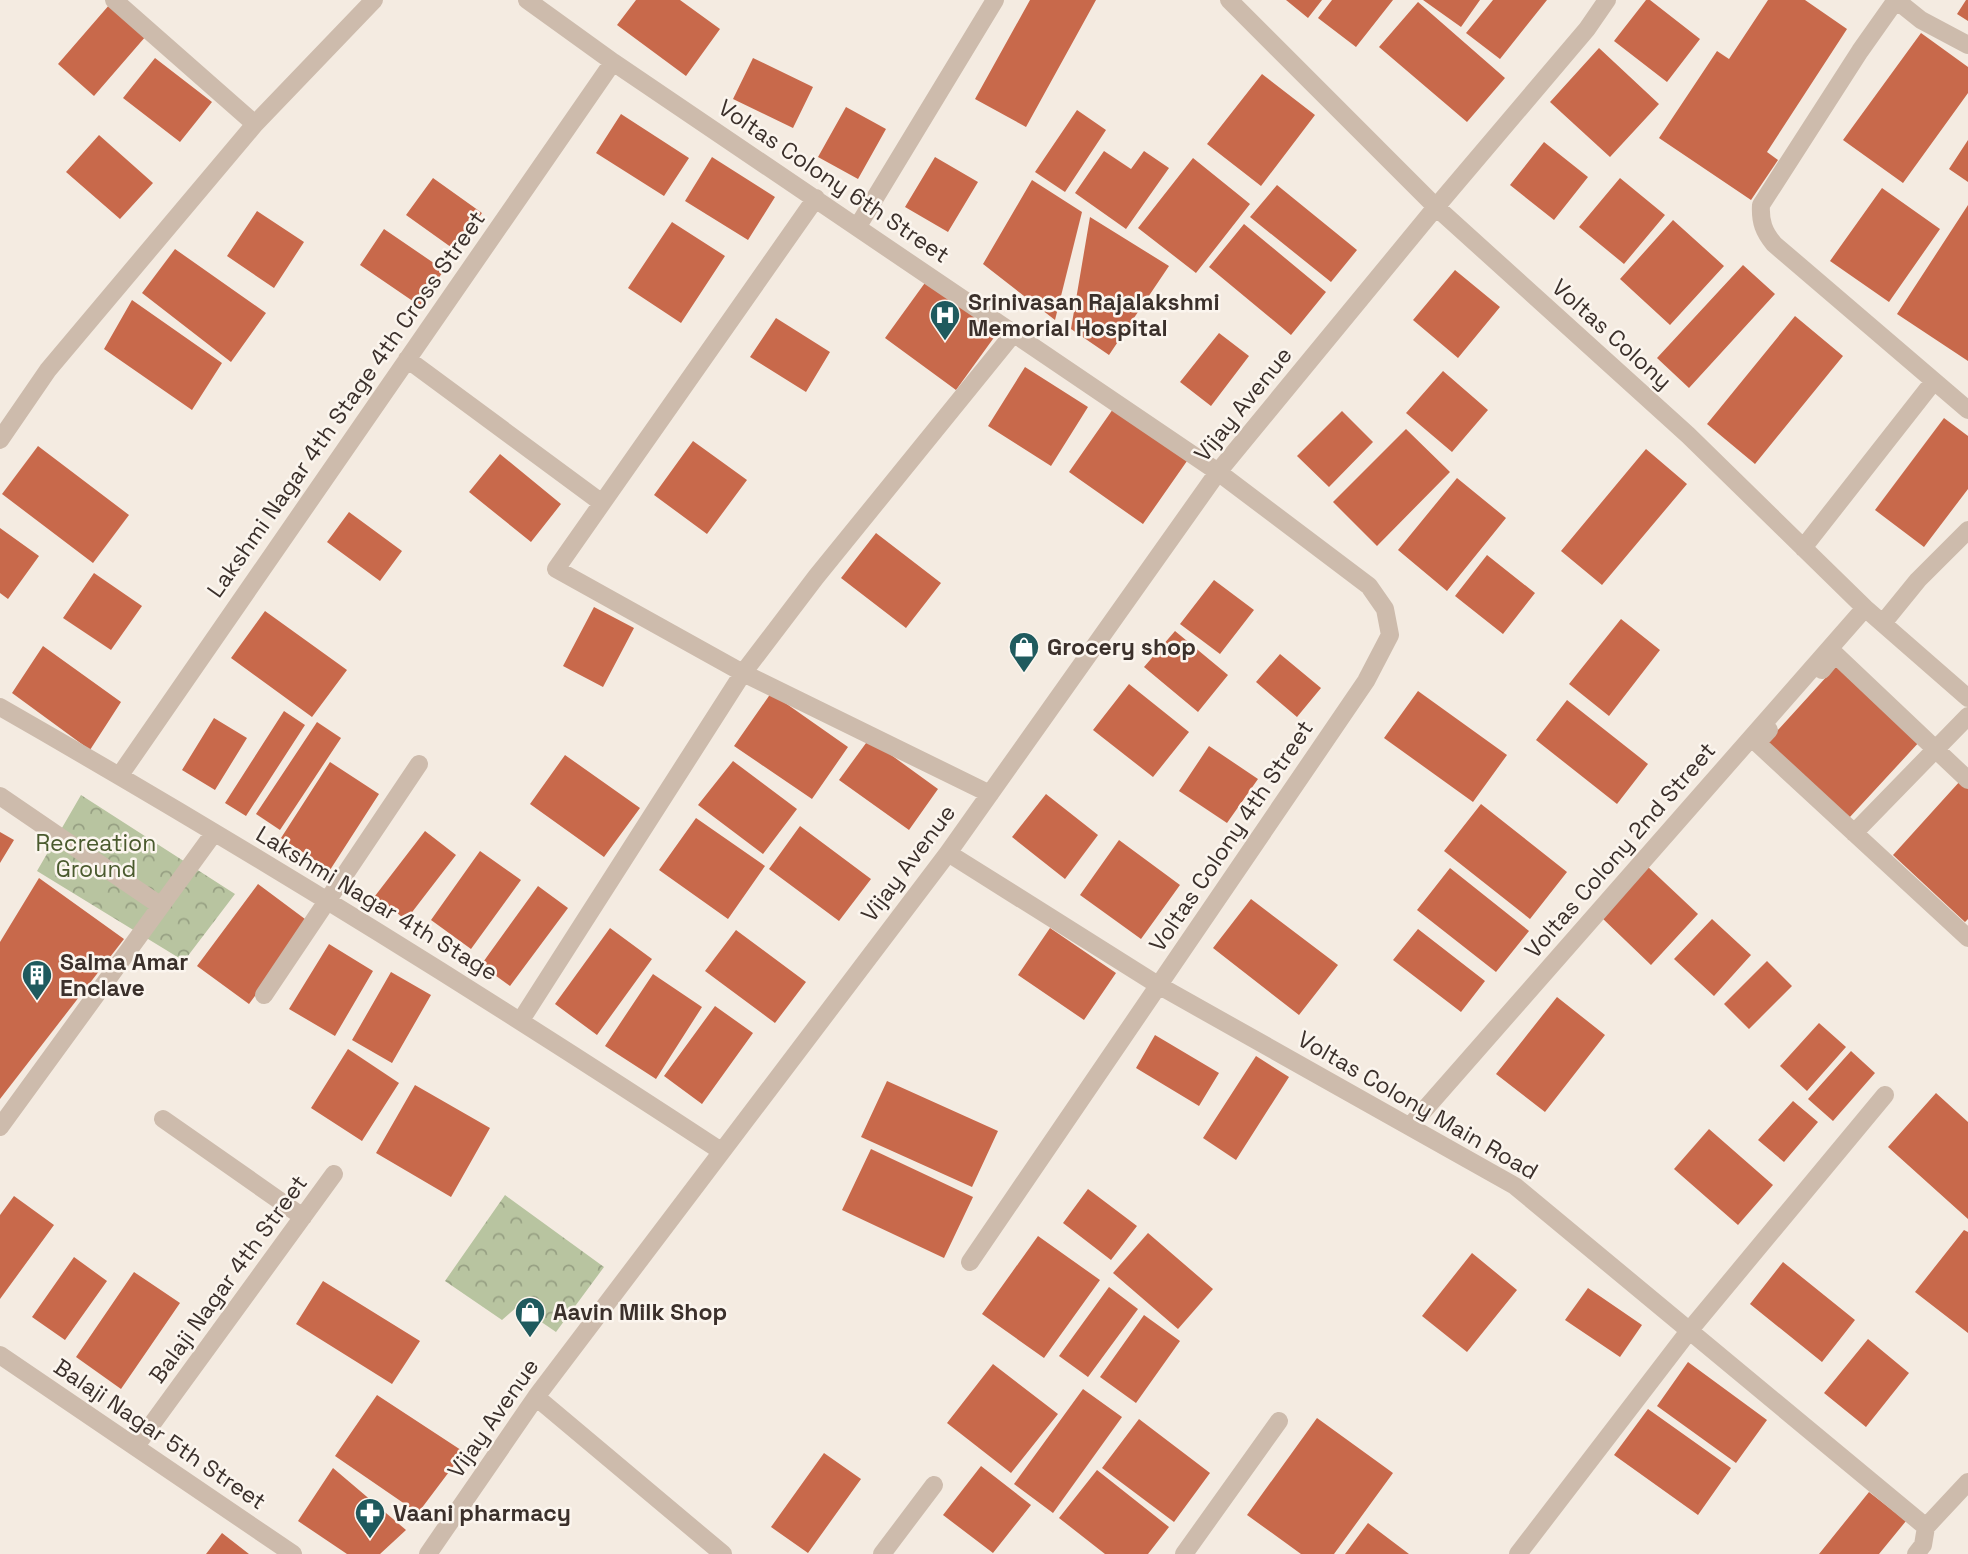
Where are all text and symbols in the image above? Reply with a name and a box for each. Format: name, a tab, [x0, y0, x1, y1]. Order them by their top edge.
street label: Voltas Colony 6th Street	[713, 92, 955, 270]
street label: Lakshmi Nagar 4th Stage 4th Cross Street	[200, 205, 492, 603]
street label: Voltas Colony	[1546, 272, 1678, 396]
place label: Srinivasan Rajalakshmi Memorial Hospital	[968, 287, 1220, 343]
hospital icon: Srinivasan Rajalakshmi Memorial Hospital	[928, 298, 962, 342]
street label: Vijay Avenue	[1187, 340, 1299, 468]
shop icon: Grocery shop	[1007, 630, 1041, 674]
place label: Grocery shop	[1047, 632, 1196, 662]
street label: Voltas Colony 4th Street	[1142, 714, 1320, 958]
street label: Voltas Colony 2nd Street	[1518, 736, 1722, 964]
street label: Vijay Avenue	[854, 798, 962, 928]
street label: Lakshmi Nagar 4th Stage	[251, 819, 503, 987]
park label: Recreation Ground	[36, 828, 156, 884]
place label: Salma Amar Enclave	[60, 947, 188, 1003]
building icon: Salma Amar Enclave	[20, 958, 54, 1002]
street label: Voltas Colony Main Road	[1292, 1024, 1544, 1186]
street label: Balaji Nagar 4th Street	[142, 1169, 314, 1389]
shop icon: Aavin Milk Shop	[513, 1295, 547, 1339]
place label: Aavin Milk Shop	[553, 1297, 727, 1327]
street label: Balaji Nagar 5th Street	[48, 1352, 272, 1516]
street label: Vijay Avenue	[441, 1352, 545, 1484]
pharmacy icon: Vaani pharmacy	[353, 1496, 387, 1540]
place label: Vaani pharmacy	[393, 1498, 571, 1528]

